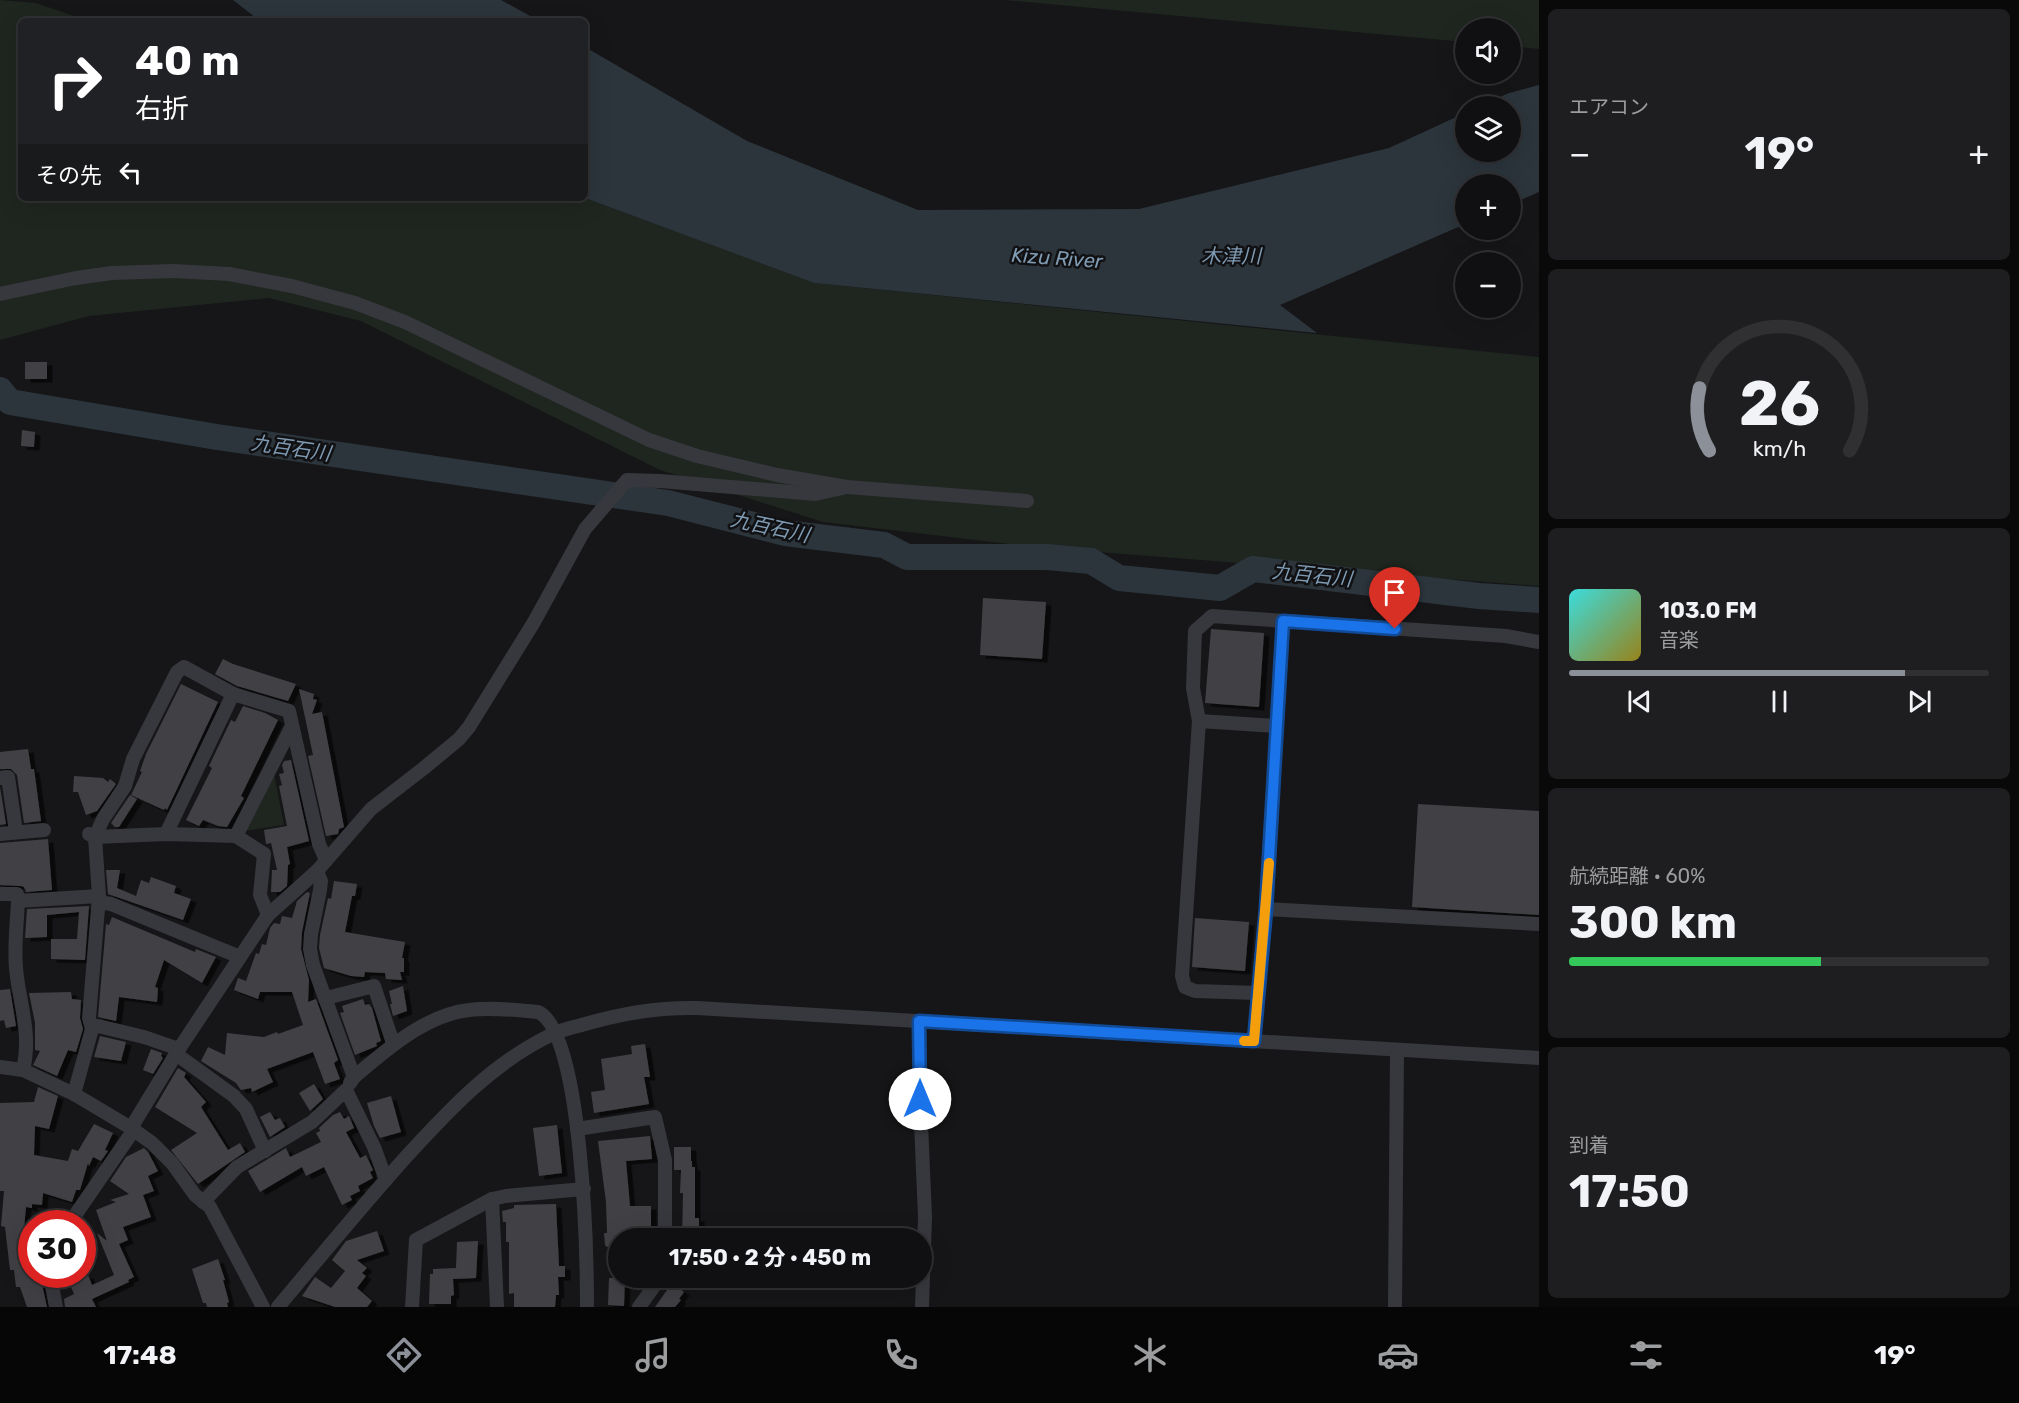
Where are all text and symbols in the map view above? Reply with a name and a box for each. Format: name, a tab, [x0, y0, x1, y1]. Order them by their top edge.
map controls	[1455, 18, 1521, 318]
button: sound	[1455, 18, 1521, 84]
text: 40 m	[135, 36, 240, 86]
icon: right	[36, 42, 114, 120]
text: 右折	[135, 93, 189, 125]
text: エアコン	[1569, 95, 1649, 119]
button: layers	[1455, 96, 1521, 162]
text: 19°	[1745, 127, 1814, 180]
text: −	[1569, 134, 1590, 173]
text: +	[1968, 134, 1989, 173]
icon: left	[114, 156, 147, 189]
text: その先	[36, 162, 102, 189]
button: +	[1455, 174, 1521, 240]
water label: Kizu River	[1011, 243, 1105, 273]
water label: 木津川	[1201, 244, 1263, 268]
button: −	[1455, 252, 1521, 318]
text: 26	[1738, 367, 1820, 441]
water label: 九百石川	[250, 431, 334, 466]
text: km/h	[1752, 436, 1806, 461]
water label: 九百石川	[728, 507, 814, 547]
water label: 九百石川	[1271, 559, 1355, 591]
pin	[1369, 567, 1420, 629]
icon: arrive	[1378, 576, 1411, 609]
text: 103.0 FM	[1659, 597, 1757, 624]
text: 音楽	[1659, 628, 1699, 652]
icon: previous	[1623, 685, 1656, 718]
icon: pause	[1763, 685, 1796, 718]
icon: next	[1903, 685, 1936, 718]
text: 航続距離 · 60%	[1569, 864, 1705, 888]
text: 300 km	[1569, 896, 1737, 949]
position arrow	[888, 1067, 952, 1131]
text: 到着	[1569, 1133, 1609, 1157]
text: 17:50	[1569, 1165, 1690, 1218]
speed limit sign: 30	[18, 1210, 96, 1288]
text: 17:50 · 2 分 · 450 m	[669, 1244, 871, 1271]
icon: directions	[383, 1334, 425, 1376]
icon: music	[632, 1334, 674, 1376]
icon: phone	[880, 1334, 922, 1376]
icon: climate	[1129, 1334, 1171, 1376]
icon: car	[1377, 1334, 1419, 1376]
icon: filters	[1625, 1334, 1667, 1376]
text: 17:48	[103, 1339, 177, 1371]
text: 19°	[1874, 1339, 1916, 1371]

